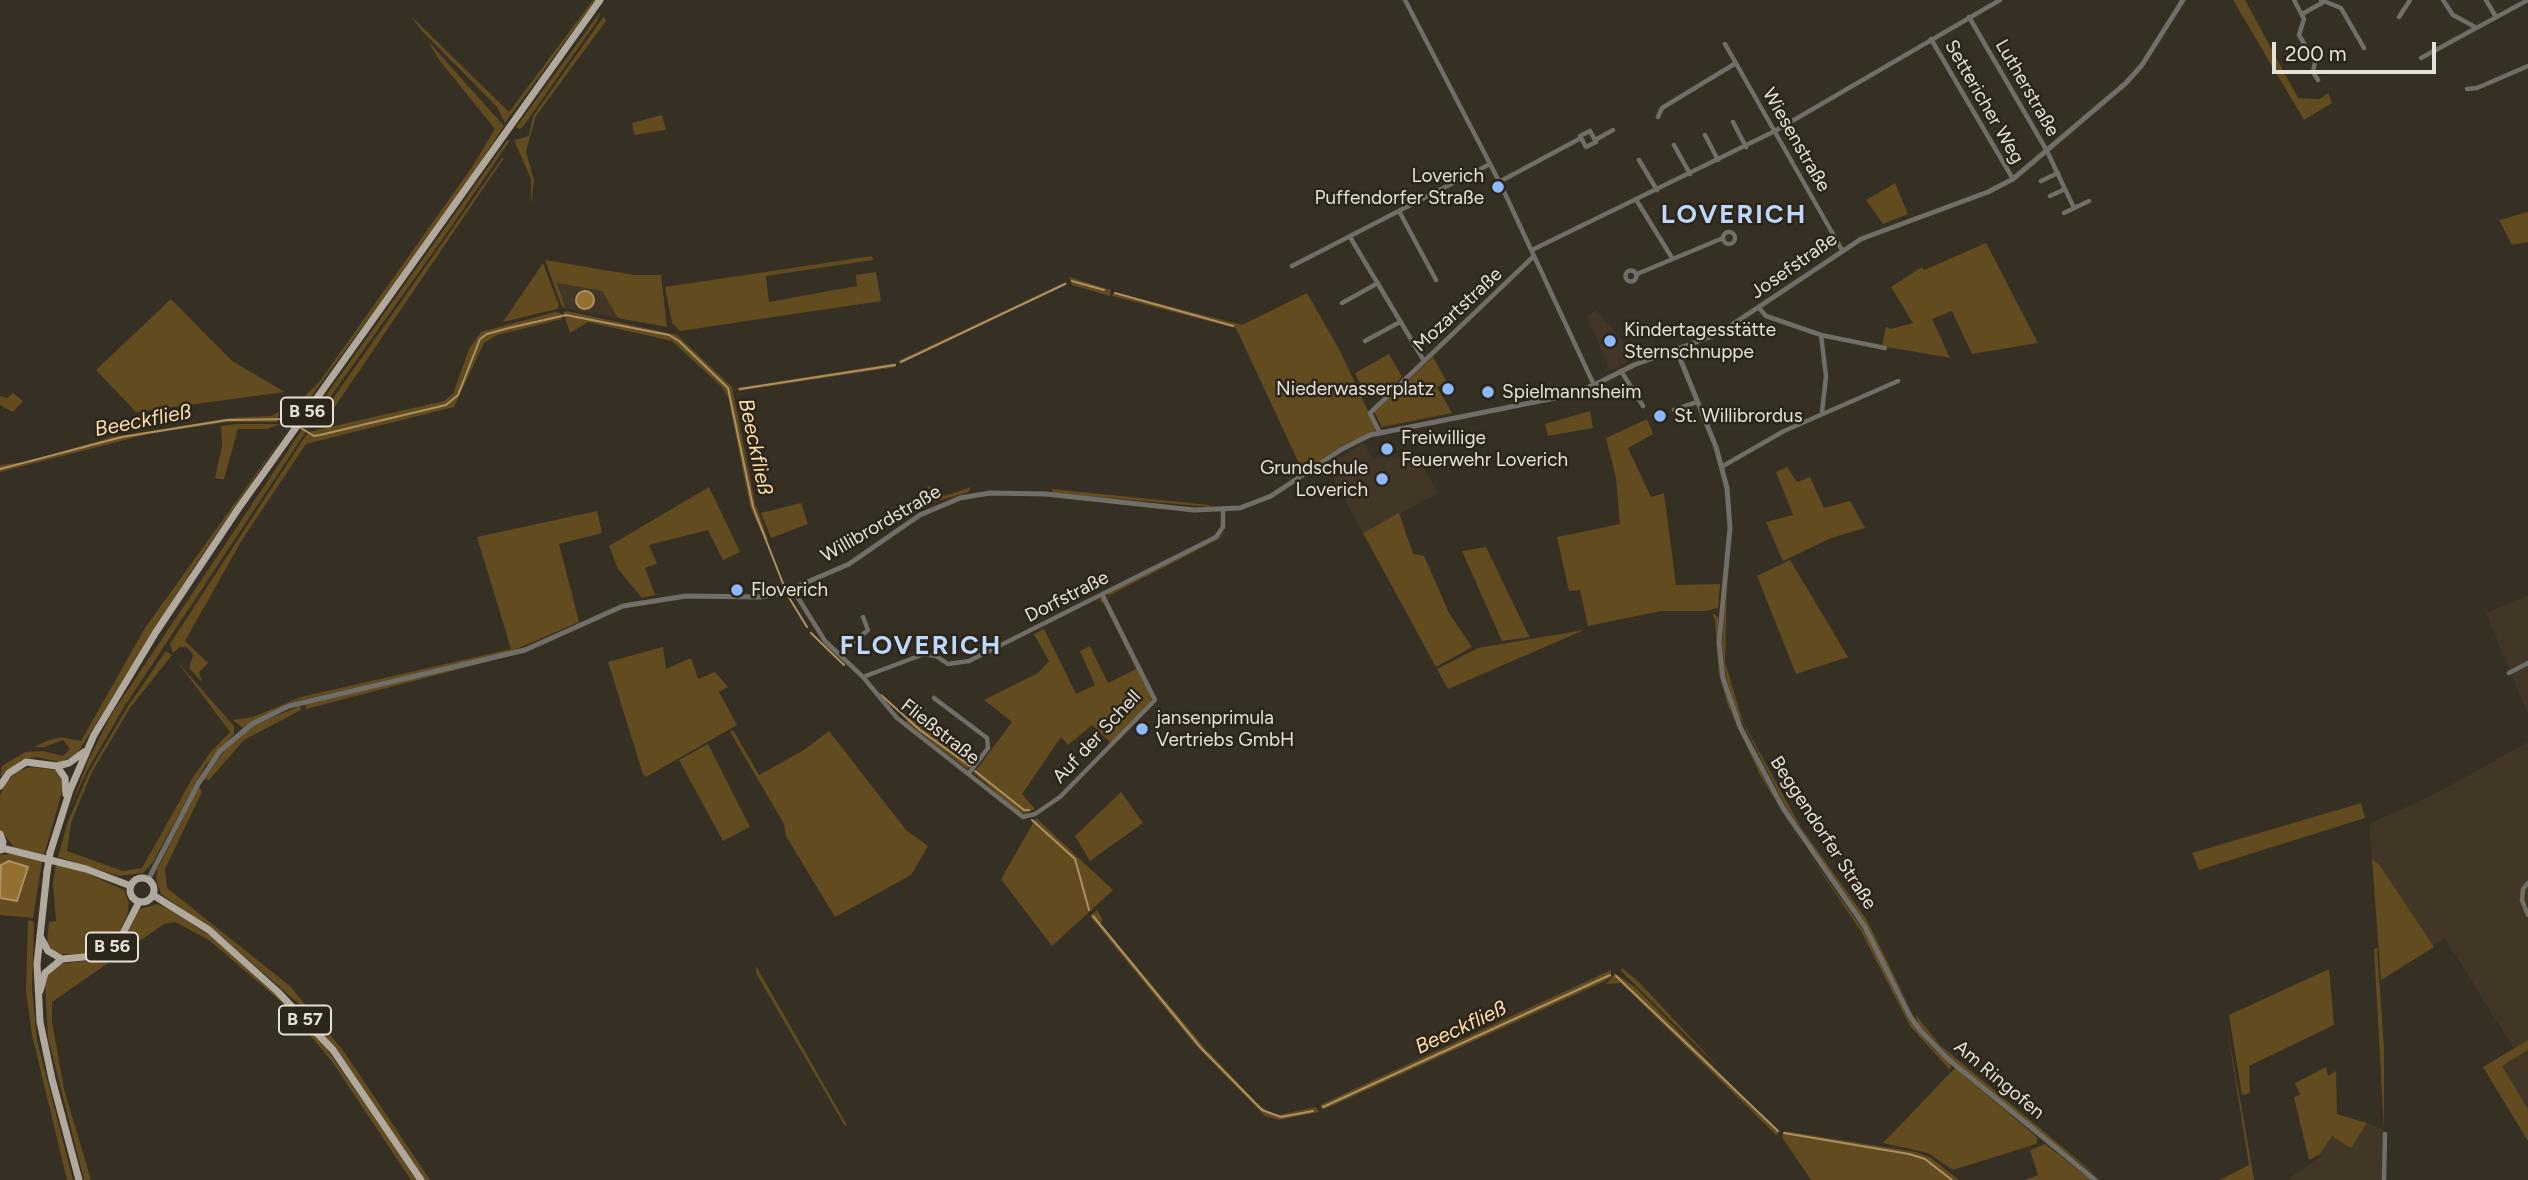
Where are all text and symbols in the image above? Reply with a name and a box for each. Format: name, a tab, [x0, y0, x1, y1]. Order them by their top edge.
scale bar	[2276, 28, 2440, 72]
street label: Lutherstraße	[1990, 35, 2064, 141]
street label: Settericher Weg	[1939, 36, 2029, 168]
text: 200 m	[2285, 41, 2347, 66]
street label: Wiesenstraße	[1757, 84, 1835, 196]
place label: Loverich Puffendorfer Straße	[1314, 165, 1484, 209]
marker: Loverich Puffendorfer Straße	[1490, 179, 1506, 195]
district label: LOVERICH	[1662, 199, 1806, 231]
street label: Josefstraße	[1746, 228, 1842, 304]
street label: Mozartstraße	[1409, 263, 1507, 357]
place label: Kindertagesstätte Sternschnuppe	[1624, 319, 1776, 363]
marker: Kindertagesstätte Sternschnuppe	[1602, 333, 1618, 349]
place label: Niederwasserplatz	[1276, 378, 1434, 400]
marker: Niederwasserplatz	[1440, 381, 1456, 397]
place label: Spielmannsheim	[1502, 381, 1641, 403]
marker: Spielmannsheim	[1480, 384, 1496, 400]
water label: Beeckfließ	[732, 396, 778, 498]
road number: B 56	[281, 398, 333, 426]
water label: Beeckfließ	[92, 399, 194, 443]
place label: St. Willibrordus	[1674, 405, 1802, 427]
marker: St. Willibrordus	[1652, 408, 1668, 424]
place label: Freiwillige Feuerwehr Loverich	[1401, 427, 1568, 471]
marker: Freiwillige Feuerwehr Loverich	[1379, 441, 1395, 457]
place label: Grundschule Loverich	[1260, 457, 1368, 501]
marker: Grundschule Loverich	[1374, 471, 1390, 487]
street label: Willibrordstraße	[817, 480, 945, 568]
street label: Dorfstraße	[1021, 566, 1113, 628]
place label: Floverich	[751, 579, 828, 601]
marker: Floverich	[729, 582, 745, 598]
district label: FLOVERICH	[841, 630, 1001, 662]
street label: Auf der Schell	[1048, 686, 1146, 788]
street label: Fließstraße	[896, 694, 984, 770]
place label: jansenprimula Vertriebs GmbH	[1156, 707, 1294, 751]
marker: jansenprimula Vertriebs GmbH	[1134, 721, 1150, 737]
street label: Beggendorfer Straße	[1765, 752, 1881, 914]
road number: B 56	[86, 932, 138, 962]
water label: Beeckfließ	[1411, 996, 1511, 1060]
road number: B 57	[279, 1006, 331, 1035]
street label: Am Ringofen	[1949, 1036, 2049, 1124]

